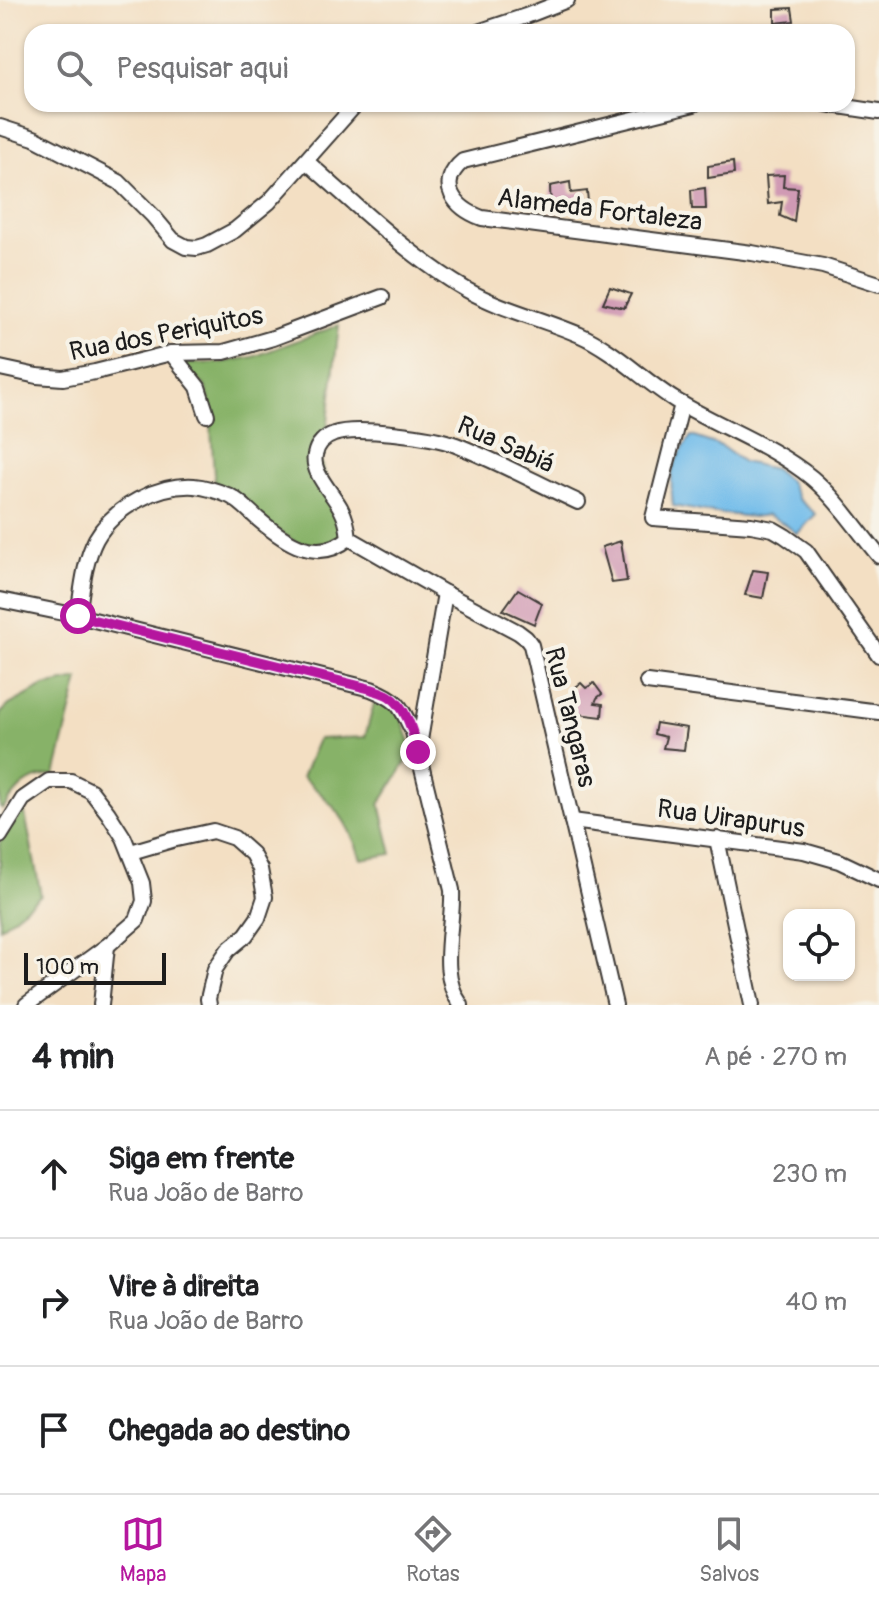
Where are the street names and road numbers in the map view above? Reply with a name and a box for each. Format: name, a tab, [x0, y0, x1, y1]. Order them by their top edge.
street label: Alameda Fortaleza	[496, 182, 704, 238]
street label: Rua dos Periquitos	[67, 299, 266, 368]
street label: Rua Sabiá	[452, 409, 559, 480]
street label: Rua Tangaras	[537, 644, 603, 791]
street label: Rua Uirapurus	[655, 793, 807, 845]

